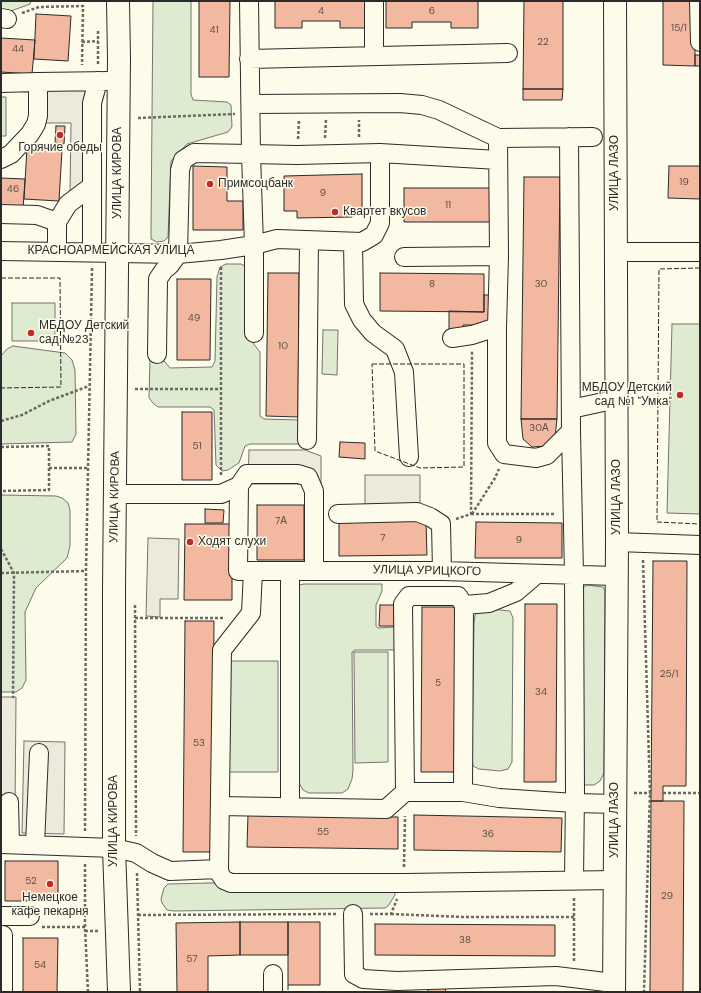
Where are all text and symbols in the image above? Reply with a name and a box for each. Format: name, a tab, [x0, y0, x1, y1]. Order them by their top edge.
house number: 4	[318, 5, 324, 17]
house number: 6	[429, 5, 435, 17]
house number: 15/1	[671, 22, 687, 34]
house number: 41	[209, 24, 219, 36]
house number: 22	[537, 36, 549, 48]
house number: 44	[12, 43, 24, 55]
street label: УЛИЦА КИРОВА	[111, 127, 125, 219]
marker: Горячие обеды	[55, 130, 65, 140]
street label: УЛИЦА ЛАЗО	[608, 135, 622, 211]
place label: Горячие обеды	[18, 141, 102, 155]
house number: 19	[679, 176, 689, 188]
place label: Примсоцбанк	[218, 177, 293, 191]
marker: Примсоцбанк	[205, 179, 215, 189]
house number: 46	[7, 183, 19, 195]
house number: 9	[320, 187, 326, 199]
house number: 11	[445, 199, 451, 211]
place label: Квартет вкусов	[343, 205, 426, 219]
marker: Квартет вкусов	[330, 207, 340, 217]
street label: КРАСНОАРМЕЙСКАЯ УЛИЦА	[28, 244, 194, 258]
house number: 8	[429, 278, 435, 290]
house number: 30	[535, 278, 547, 290]
house number: 49	[188, 312, 200, 324]
place label: МБДОУ Детский сад №23	[39, 319, 129, 347]
marker: МБДОУ Детский сад №23	[26, 328, 36, 338]
house number: 10	[278, 340, 288, 352]
place label: МБДОУ Детский сад №1 "Умка"	[582, 381, 672, 409]
marker: МБДОУ Детский сад №1 "Умка"	[675, 390, 685, 400]
house number: 30А	[529, 422, 549, 434]
house number: 51	[192, 440, 202, 452]
street label: УЛИЦА КИРОВА	[107, 451, 123, 543]
street label: УЛИЦА ЛАЗО	[610, 459, 624, 535]
house number: 7А	[275, 515, 287, 527]
house number: 7	[380, 532, 386, 544]
house number: 9	[516, 534, 522, 546]
place label: Ходят слухи	[198, 535, 266, 549]
marker: Ходят слухи	[185, 537, 195, 547]
street label: УЛИЦА УРИЦКОГО	[373, 563, 481, 579]
house number: 25/1	[660, 668, 678, 680]
house number: 5	[435, 677, 441, 689]
house number: 34	[535, 686, 547, 698]
house number: 53	[193, 737, 205, 749]
street label: УЛИЦА КИРОВА	[107, 775, 121, 867]
street label: УЛИЦА ЛАЗО	[608, 782, 622, 858]
house number: 55	[317, 826, 329, 838]
house number: 36	[482, 828, 494, 840]
house number: 52	[25, 875, 37, 887]
marker: Немецкое кафе пекарня	[45, 879, 55, 889]
house number: 29	[661, 890, 673, 902]
place label: Немецкое кафе пекарня	[11, 891, 89, 919]
house number: 38	[459, 934, 471, 946]
house number: 57	[186, 953, 198, 965]
house number: 54	[34, 959, 46, 971]

